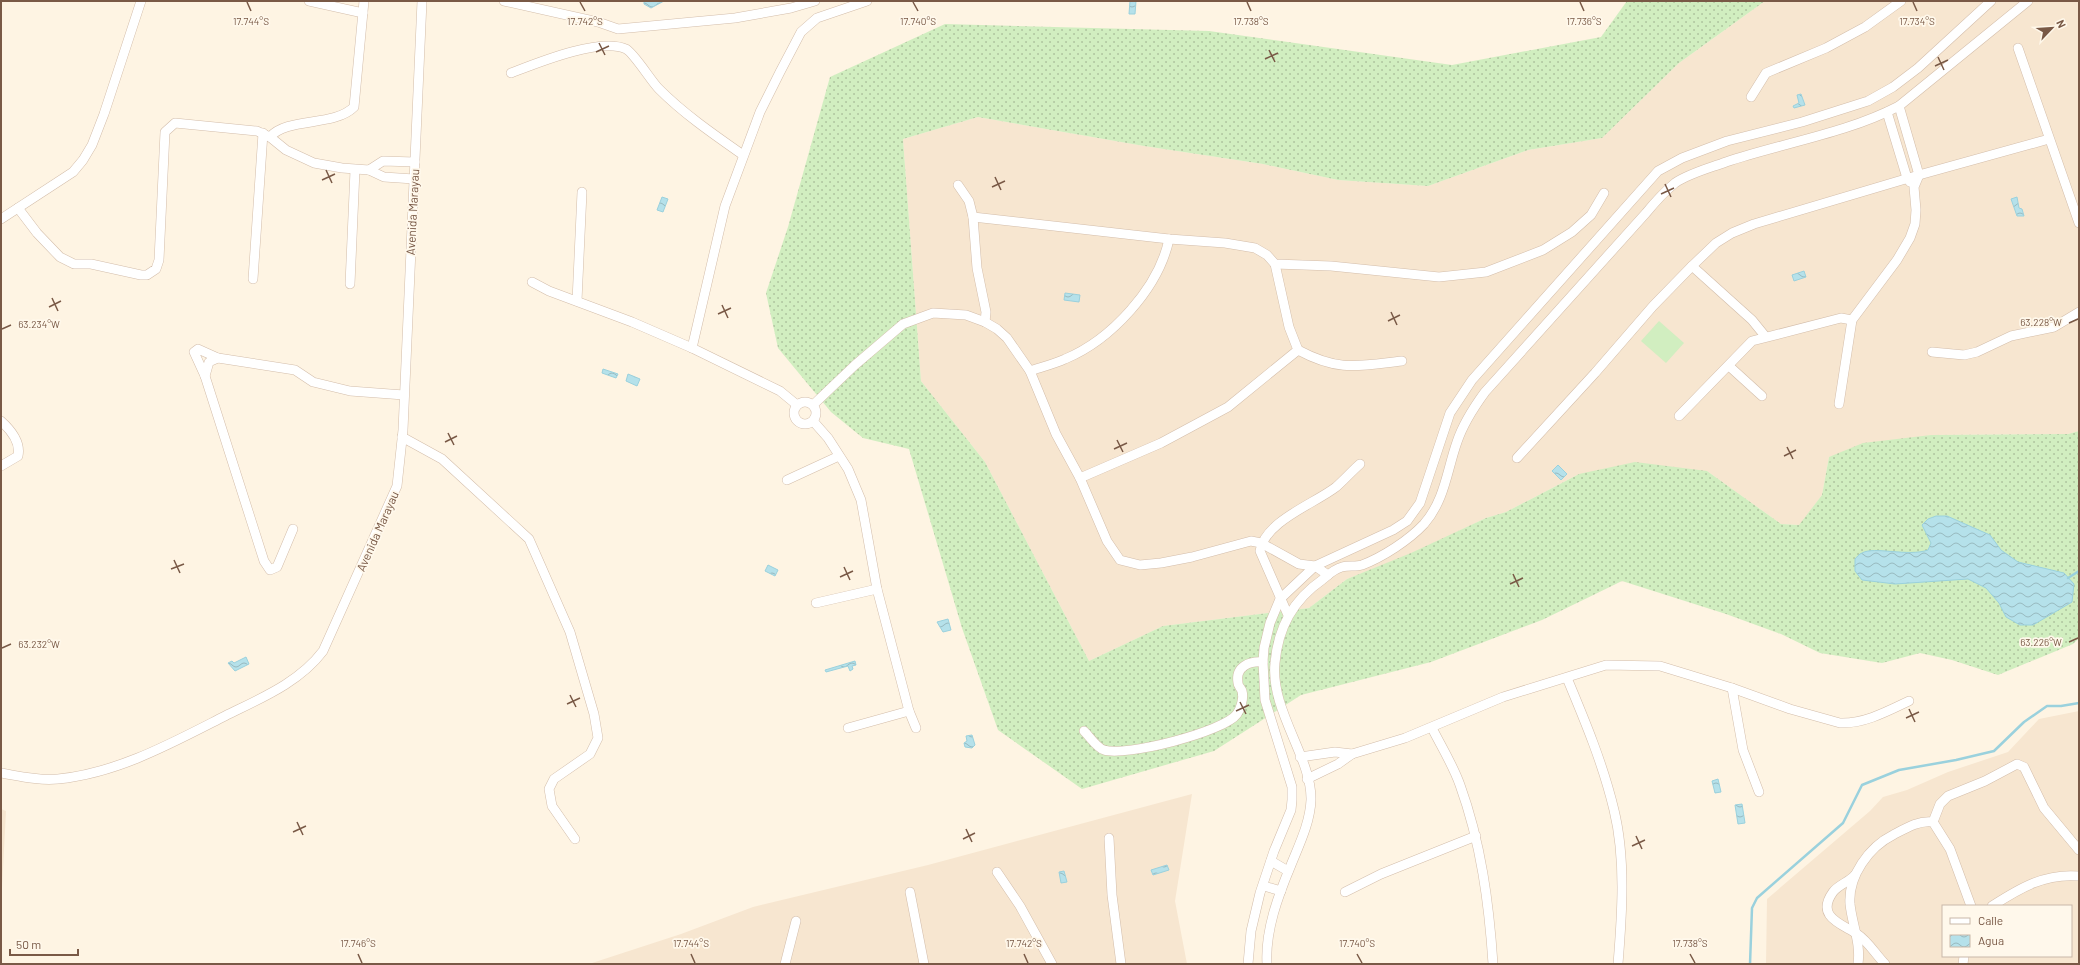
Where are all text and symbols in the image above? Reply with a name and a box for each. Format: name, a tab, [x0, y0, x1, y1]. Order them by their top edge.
north arrow	[2032, 8, 2072, 48]
text: 17.744°S	[233, 15, 269, 27]
text: 17.742°S	[567, 15, 603, 27]
text: 17.740°S	[900, 15, 936, 27]
text: 17.738°S	[1233, 15, 1269, 27]
text: 17.736°S	[1566, 15, 1602, 27]
text: 17.734°S	[1899, 15, 1935, 27]
text: N	[2054, 17, 2069, 30]
street label: Avenida Marayau	[403, 168, 421, 256]
text: 63.228°W	[2020, 316, 2062, 328]
text: 63.234°W	[18, 318, 60, 330]
street label: Avenida Marayau	[353, 489, 401, 573]
text: 63.226°W	[2020, 636, 2062, 648]
text: 63.232°W	[18, 638, 60, 650]
legend	[1942, 905, 2072, 957]
text: Calle	[1978, 913, 2003, 927]
scale bar	[10, 931, 78, 957]
text: Agua	[1978, 933, 2004, 947]
text: 50 m	[16, 937, 41, 951]
text: 17.746°S	[340, 937, 376, 949]
text: 17.744°S	[673, 937, 709, 949]
text: 17.742°S	[1006, 937, 1042, 949]
text: 17.740°S	[1339, 937, 1375, 949]
text: 17.738°S	[1672, 937, 1708, 949]

